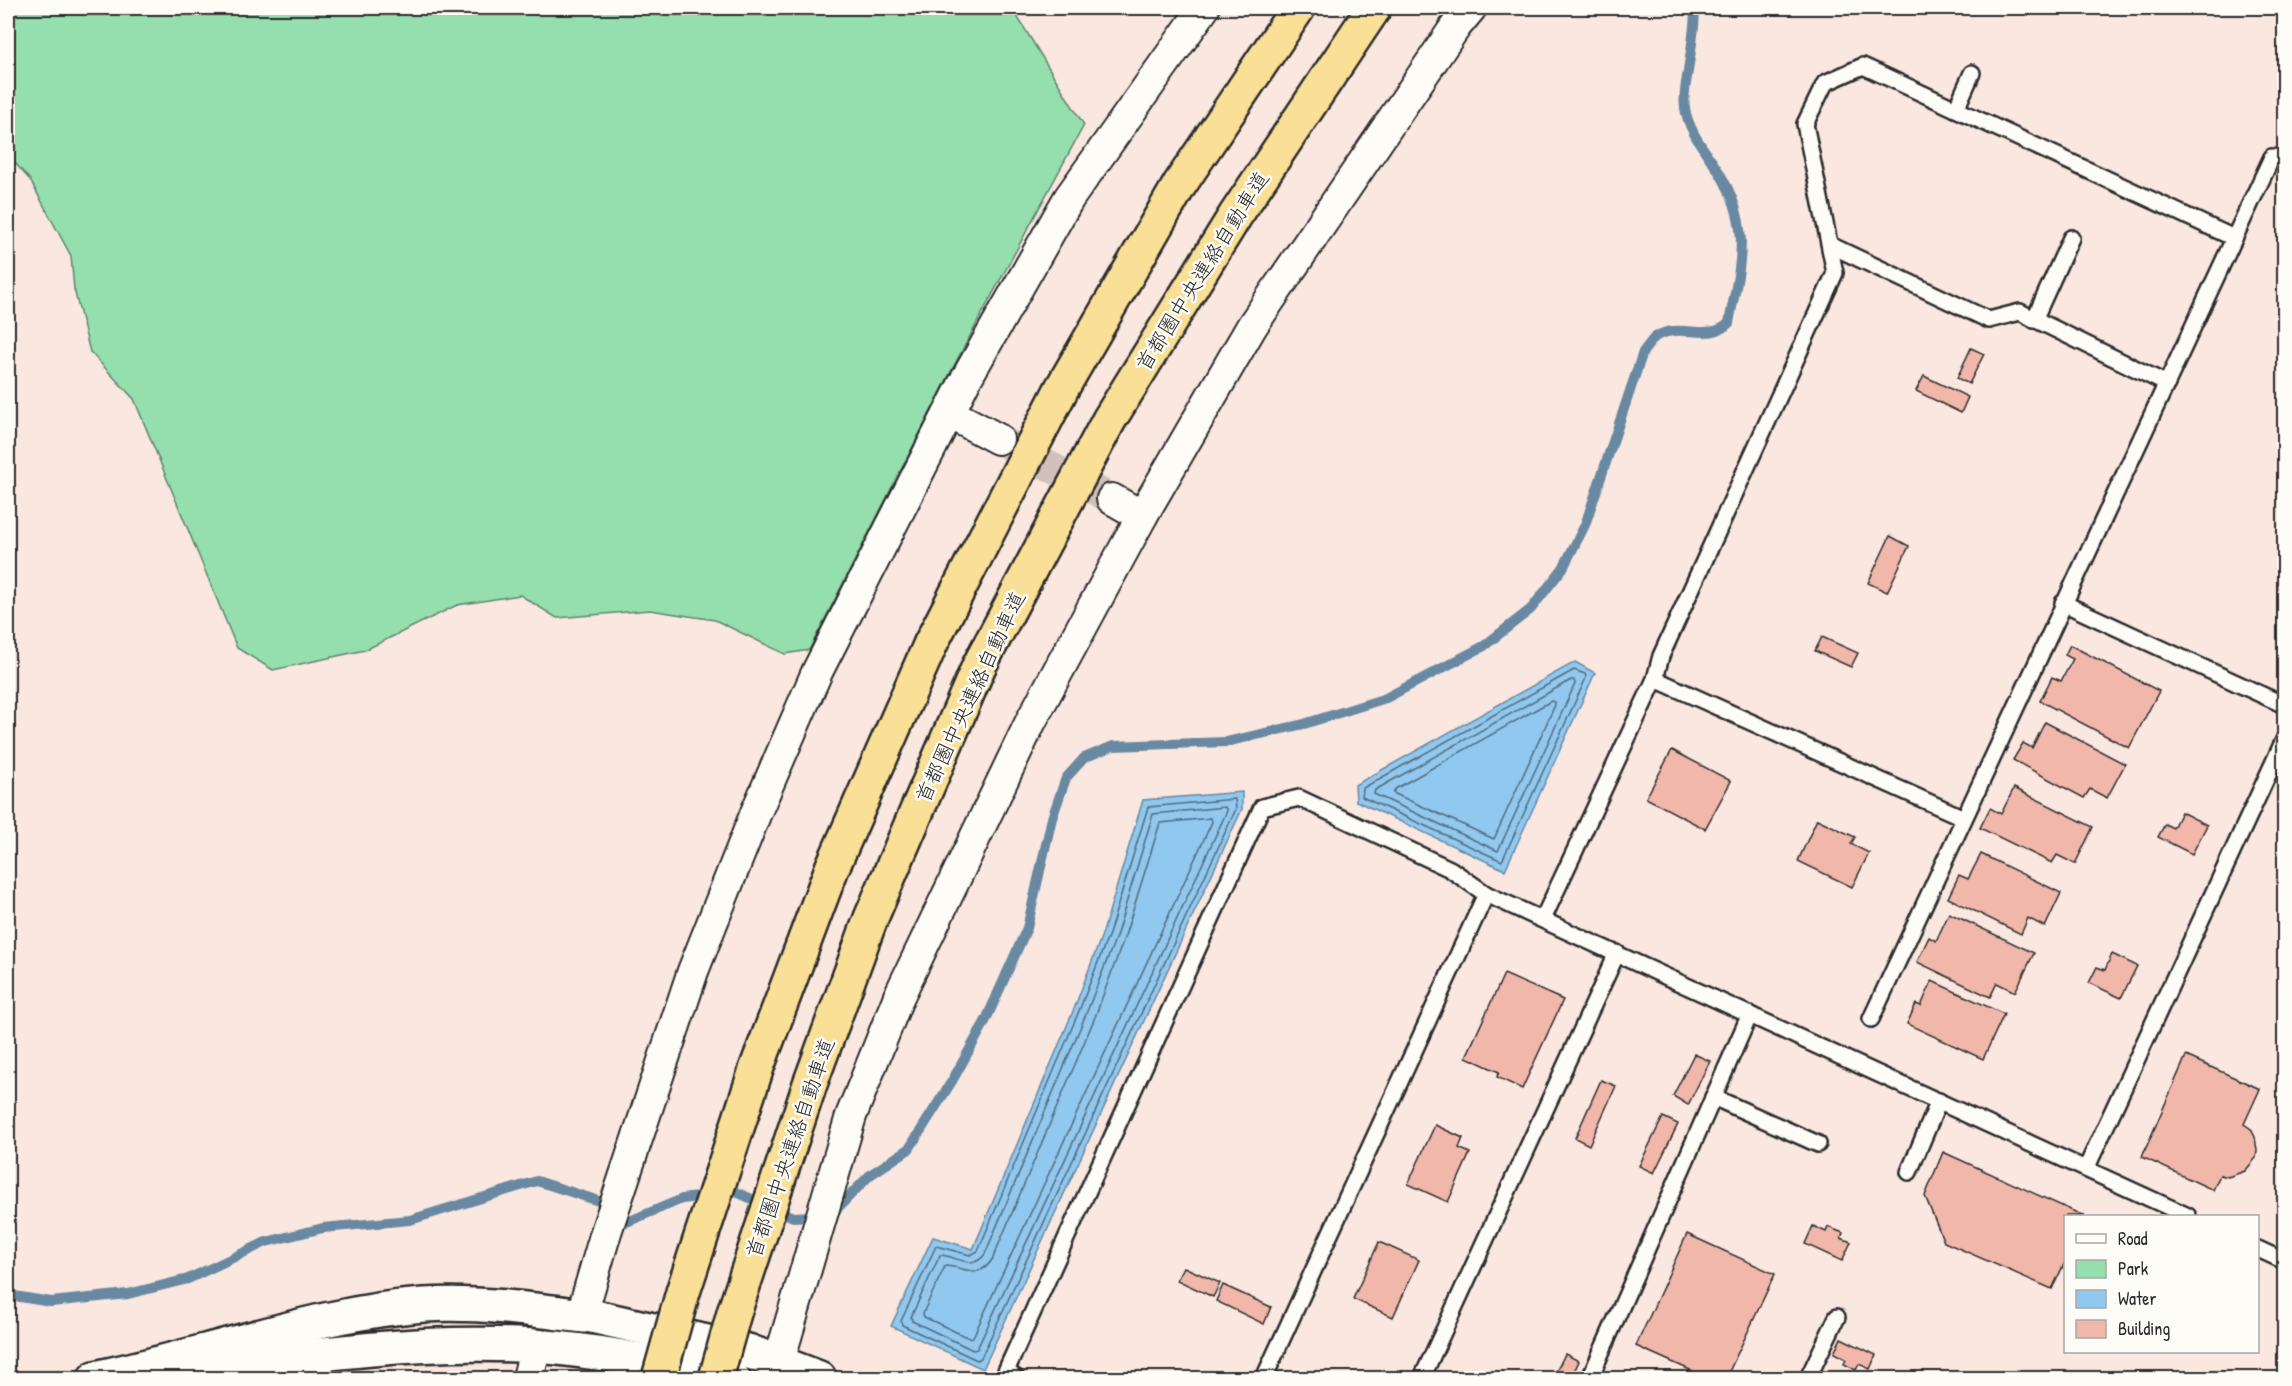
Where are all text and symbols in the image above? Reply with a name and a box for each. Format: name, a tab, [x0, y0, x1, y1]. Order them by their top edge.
street label: 首都圏中央連絡自動車道	[1128, 165, 1276, 377]
street label: 首都圏中央連絡自動車道	[908, 586, 1032, 808]
street label: 首都圏中央連絡自動車道	[739, 1034, 841, 1262]
legend	[2064, 1215, 2259, 1353]
text: Road	[2118, 1226, 2148, 1251]
text: Park	[2118, 1256, 2149, 1281]
text: Water	[2118, 1286, 2156, 1311]
text: Building	[2118, 1316, 2170, 1341]

